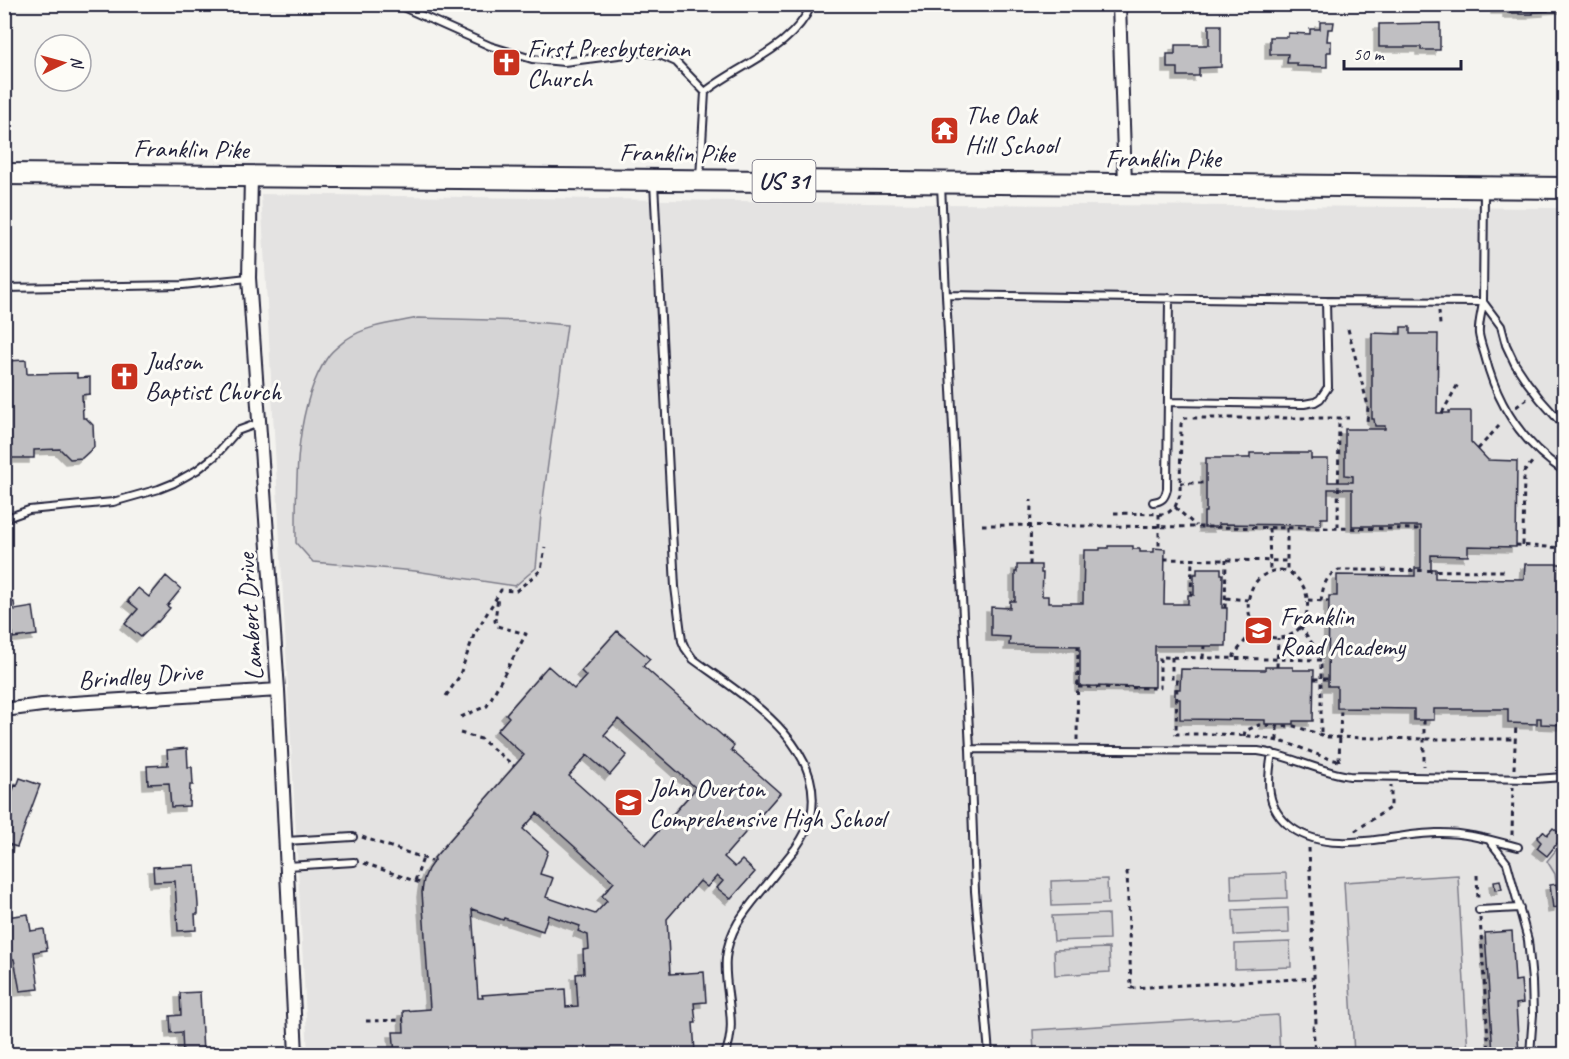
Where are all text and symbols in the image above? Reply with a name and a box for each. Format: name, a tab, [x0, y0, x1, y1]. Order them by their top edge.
place label: First Presbyterian Church	[527, 32, 691, 95]
north arrow	[33, 33, 93, 93]
scale bar	[1344, 33, 1461, 71]
text: 50 m	[1353, 43, 1386, 65]
church icon: First Presbyterian Church	[490, 47, 522, 79]
text: N	[67, 56, 88, 71]
place label: The Oak Hill School	[965, 99, 1062, 162]
temple icon: The Oak Hill School	[928, 114, 960, 146]
street label: Franklin Pike	[133, 131, 252, 167]
street label: Franklin Pike	[619, 135, 738, 171]
street label: Franklin Pike	[1105, 142, 1223, 175]
road number: US 31	[752, 160, 816, 202]
place label: Judson Baptist Church	[143, 345, 282, 408]
church icon: Judson Baptist Church	[108, 360, 140, 392]
street label: Lambert Drive	[229, 550, 271, 682]
place label: Franklin Road Academy	[1280, 600, 1407, 663]
school or university icon: Franklin Road Academy	[1243, 615, 1275, 647]
street label: Brindley Drive	[77, 655, 206, 697]
place label: John Overton Comprehensive High School	[647, 772, 890, 835]
school or university icon: John Overton Comprehensive High School	[612, 787, 644, 819]

